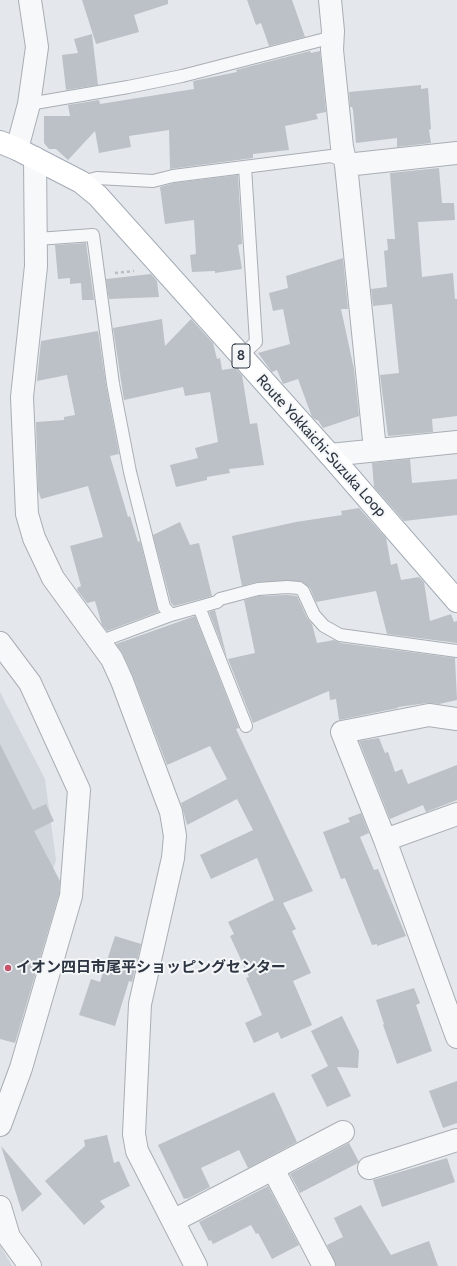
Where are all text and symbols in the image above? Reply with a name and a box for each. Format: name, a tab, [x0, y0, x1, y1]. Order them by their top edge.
road number: 8	[232, 344, 250, 368]
street label: Route Yokkaichi-Suzuka Loop	[252, 371, 390, 521]
place label: イオン四日市尾平ショッピングセンター	[16, 959, 286, 977]
marker: イオン四日市尾平ショッピングセンター	[3, 963, 13, 973]

